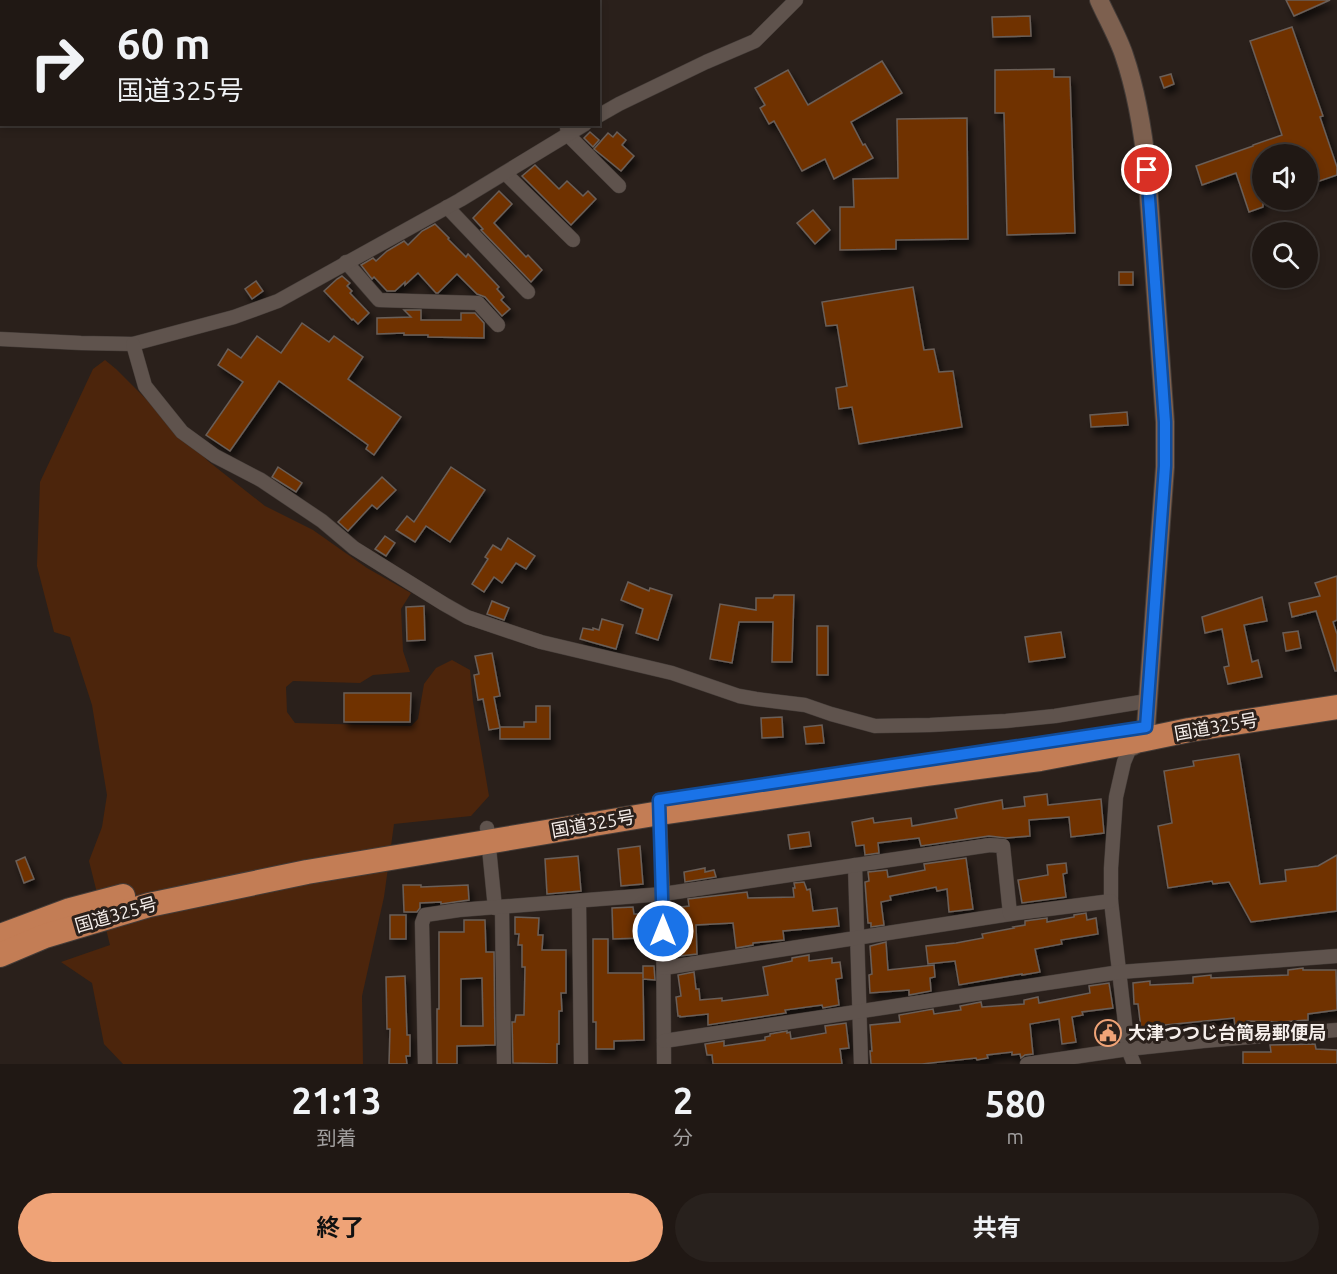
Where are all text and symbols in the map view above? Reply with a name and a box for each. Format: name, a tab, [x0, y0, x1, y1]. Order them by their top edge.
text: 60 m	[117, 20, 211, 67]
icon: right	[18, 24, 96, 102]
text: 国道325号	[117, 75, 244, 105]
pin	[1121, 144, 1172, 195]
map controls	[1252, 144, 1318, 288]
button: sound	[1252, 144, 1318, 210]
icon: arrive	[1130, 153, 1163, 186]
button: search	[1252, 222, 1318, 288]
street label: 国道325号	[1172, 709, 1259, 743]
street label: 国道325号	[549, 806, 636, 840]
street label: 国道325号	[72, 893, 159, 935]
position arrow	[631, 899, 695, 963]
public building icon: 大津つつじ台簡易郵便局	[1093, 1018, 1123, 1048]
place label: 大津つつじ台簡易郵便局	[1128, 1022, 1326, 1042]
text: 21:13	[291, 1080, 382, 1121]
text: 2	[673, 1080, 693, 1121]
text: 580	[985, 1083, 1046, 1124]
text: m	[1006, 1125, 1024, 1148]
text: 到着	[316, 1126, 356, 1149]
text: 分	[673, 1126, 693, 1149]
button: 終了	[18, 1193, 663, 1262]
button: 共有	[675, 1193, 1319, 1262]

